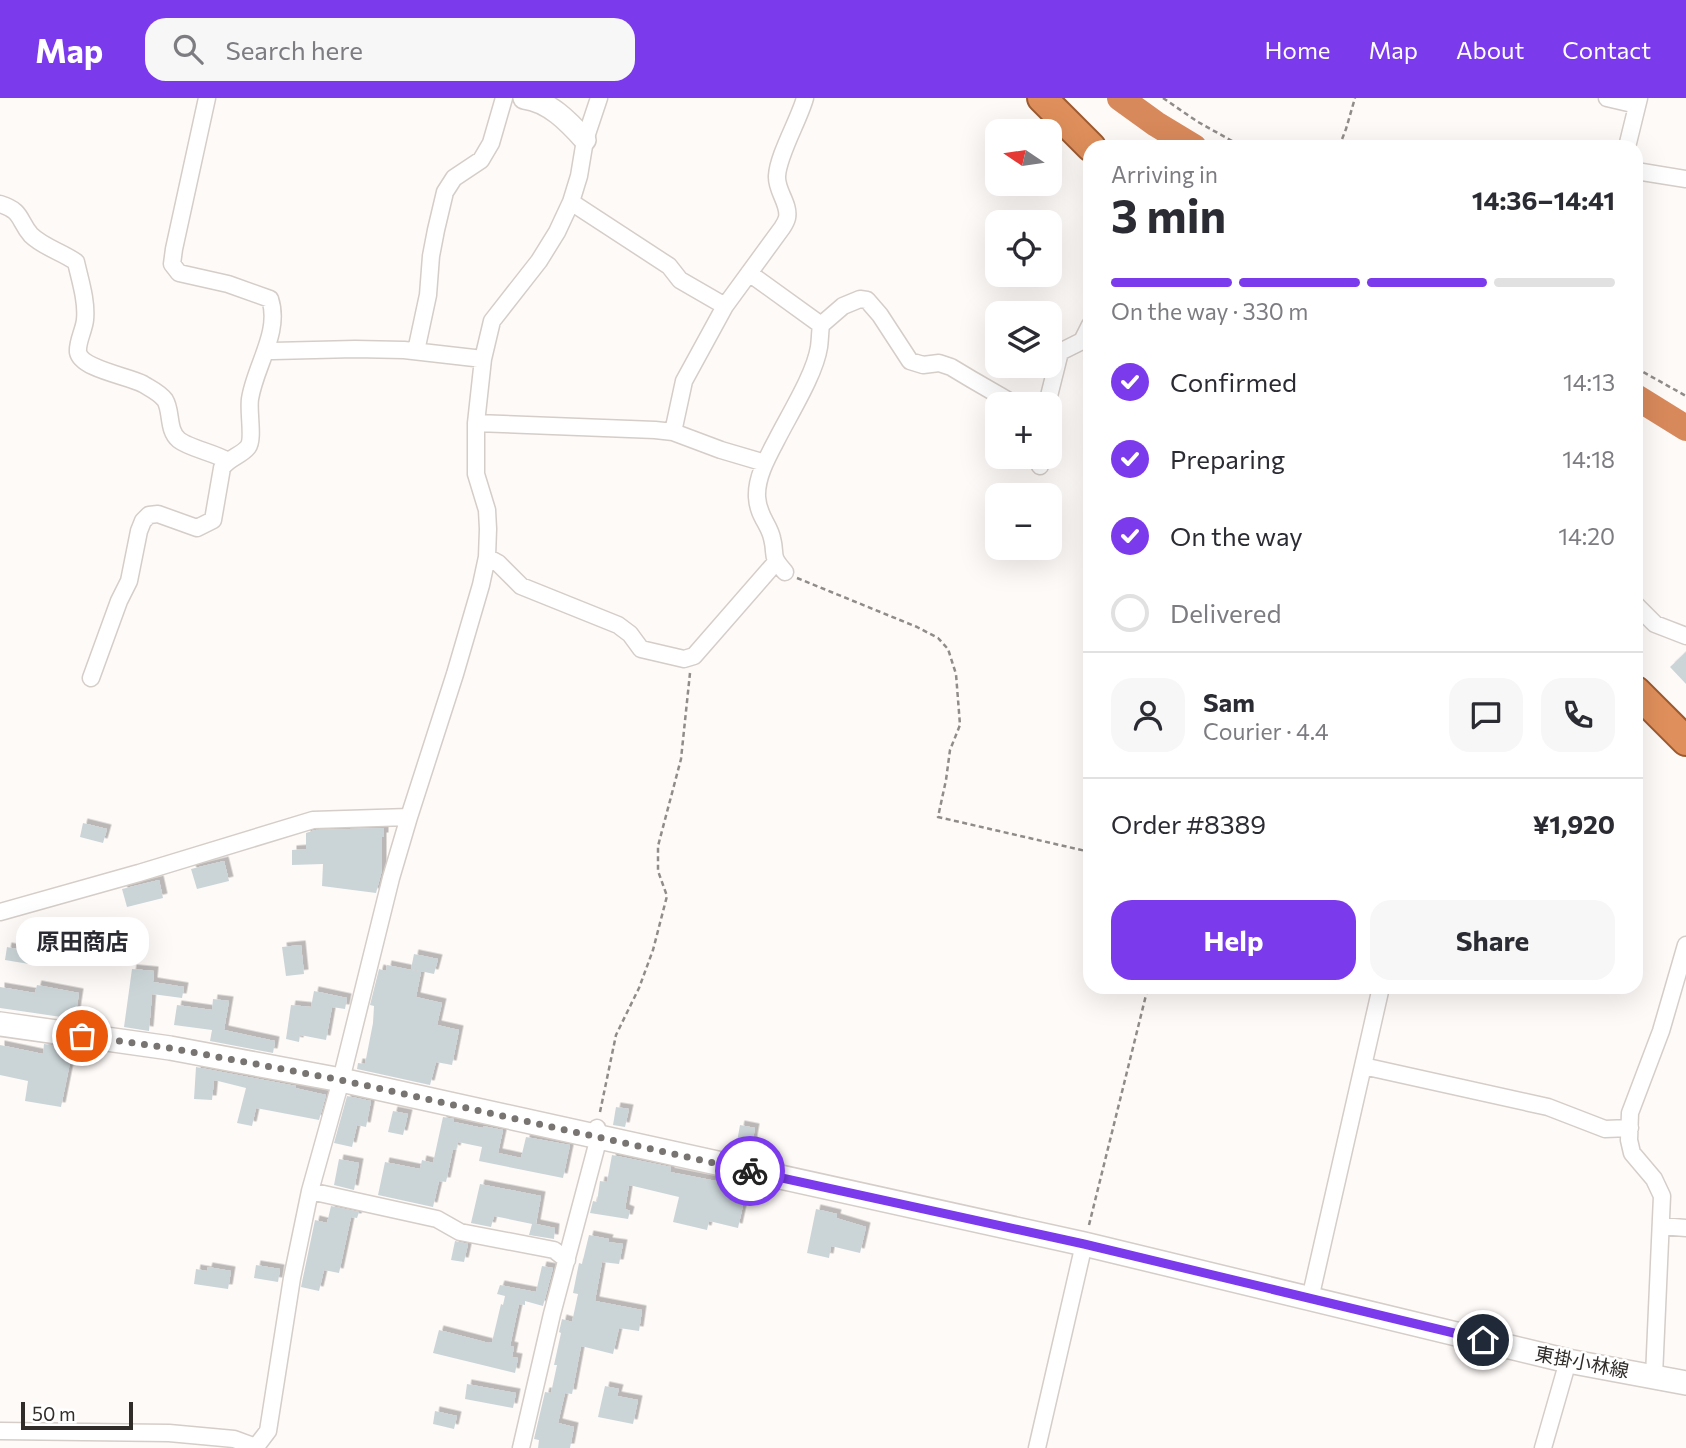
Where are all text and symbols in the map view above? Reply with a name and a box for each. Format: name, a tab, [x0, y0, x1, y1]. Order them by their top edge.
search box	[145, 18, 635, 81]
text: Map	[35, 29, 103, 70]
icon: search	[169, 30, 207, 68]
text: Search here	[225, 34, 363, 65]
text: Home	[1265, 35, 1331, 64]
text: Map	[1369, 35, 1418, 64]
text: About	[1456, 35, 1524, 64]
text: Contact	[1562, 35, 1651, 64]
north arrow	[985, 119, 1062, 196]
map controls	[985, 119, 1062, 560]
text: Arriving in	[1111, 160, 1218, 188]
text: 14:36–14:41	[1472, 184, 1615, 215]
text: 3 min	[1111, 186, 1226, 242]
button: locate	[985, 210, 1062, 287]
text: On the way · 330 m	[1111, 297, 1308, 325]
button: layers	[985, 301, 1062, 378]
icon: check	[1111, 363, 1149, 401]
text: Confirmed	[1170, 366, 1297, 397]
text: 14:13	[1563, 368, 1615, 396]
button: +	[985, 392, 1062, 469]
icon: check	[1111, 440, 1149, 478]
text: Preparing	[1170, 443, 1285, 474]
text: 14:18	[1562, 445, 1615, 473]
button: −	[985, 483, 1062, 560]
icon: check	[1111, 517, 1149, 555]
text: On the way	[1170, 520, 1303, 551]
text: 14:20	[1558, 522, 1615, 550]
text: Delivered	[1170, 597, 1281, 628]
button: person	[1111, 678, 1185, 752]
button: chat	[1449, 678, 1523, 752]
button: phone	[1541, 678, 1615, 752]
text: Sam	[1203, 686, 1255, 717]
text: Courier · 4.4	[1203, 717, 1329, 745]
text: Order #8389	[1111, 808, 1266, 839]
text: ¥1,920	[1533, 808, 1615, 839]
button: Help	[1111, 900, 1356, 980]
button: Share	[1370, 900, 1615, 980]
callout: 原田商店	[15, 917, 148, 966]
text: 原田商店	[37, 927, 129, 955]
pin	[52, 1006, 112, 1066]
icon: bag	[63, 1017, 101, 1055]
courier	[715, 1136, 785, 1206]
icon: bike	[731, 1152, 769, 1190]
pin	[1453, 1310, 1513, 1370]
icon: home	[1464, 1321, 1502, 1359]
street label: 東掛小林線	[1533, 1341, 1631, 1382]
scale bar	[21, 1399, 133, 1431]
text: 50 m	[32, 1402, 76, 1425]

